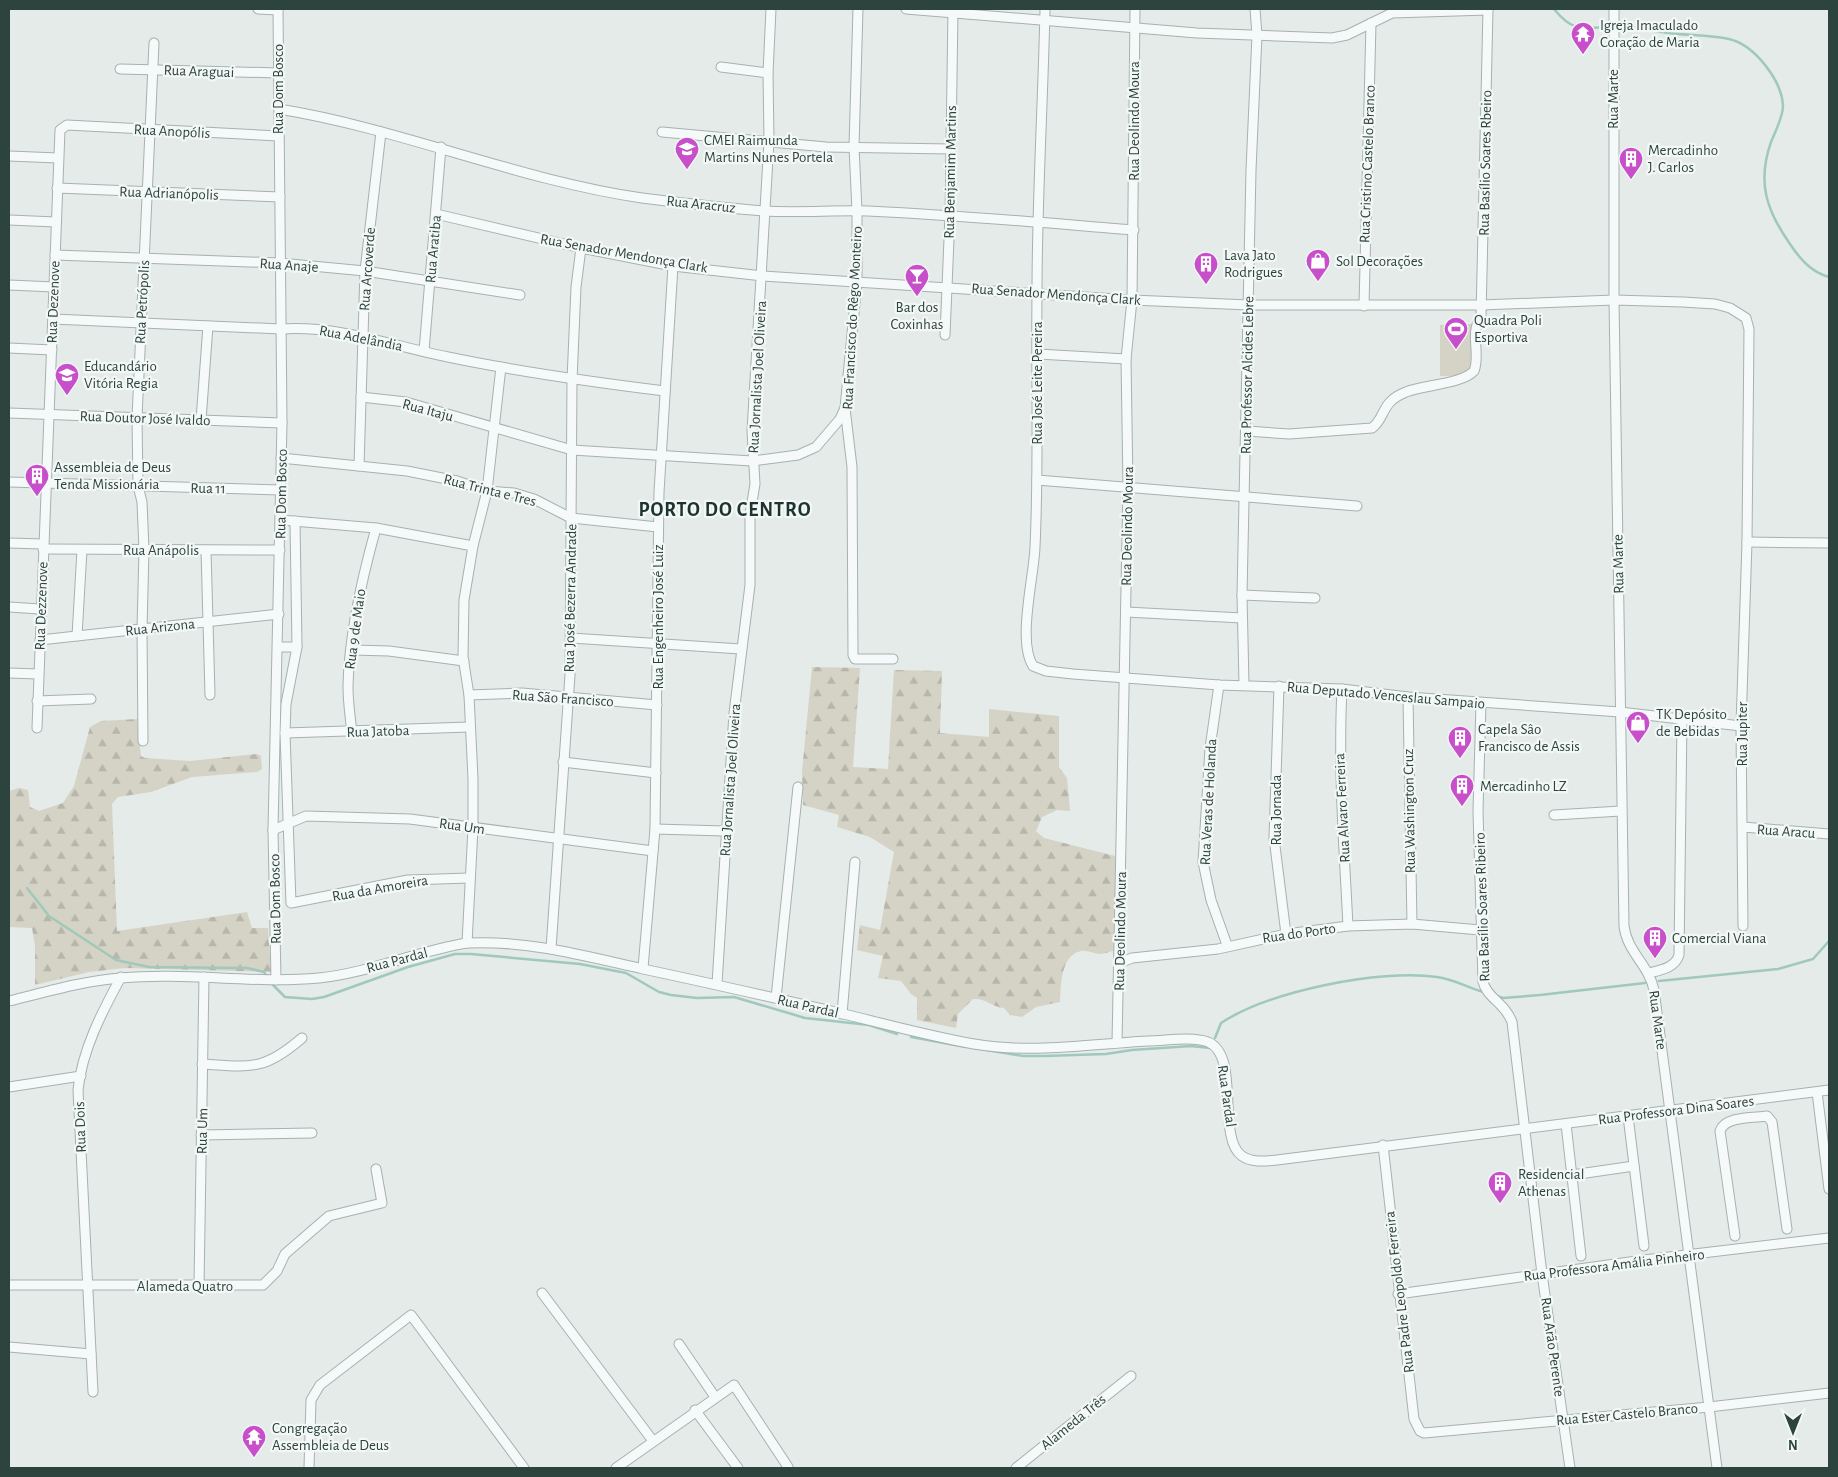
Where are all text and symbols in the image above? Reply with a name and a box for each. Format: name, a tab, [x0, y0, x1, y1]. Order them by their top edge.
place label: Igreja Imaculado Coração de Maria	[1600, 18, 1700, 50]
temple icon: Igreja Imaculado Coração de Maria	[1570, 21, 1596, 55]
street label: Rua Dom Bosco	[271, 44, 286, 134]
street label: Rua Deolindo Moura	[1127, 61, 1142, 181]
street label: Rua Araguai	[163, 63, 235, 80]
street label: Rua Marte	[1606, 69, 1621, 129]
street label: Rua Cristino Castelo Branco	[1357, 85, 1378, 243]
street label: Rua Basílio Soares Rbeiro	[1477, 90, 1494, 236]
street label: Rua Benjamim Martins	[942, 105, 959, 239]
street label: Rua Anopólis	[133, 122, 211, 141]
place label: CMEI Raimunda Martins Nunes Portela	[704, 133, 833, 165]
school or university icon: CMEI Raimunda Martins Nunes Portela	[674, 136, 700, 170]
place label: Mercadinho J. Carlos	[1648, 143, 1718, 175]
building icon: Mercadinho J. Carlos	[1618, 146, 1644, 180]
street label: Rua Adrianópolis	[119, 184, 219, 203]
street label: Rua Aracruz	[666, 193, 736, 216]
street label: Rua Aratiba	[423, 214, 444, 284]
street label: Rua Francisco do Rêgo Monteiro	[840, 226, 865, 410]
street label: Rua Arcoverde	[357, 227, 378, 311]
street label: Rua Senador Mendonça Clark	[539, 231, 709, 276]
place label: Lava Jato Rodrigues	[1224, 248, 1283, 280]
shop icon: Sol Decorações	[1305, 248, 1331, 282]
building icon: Lava Jato Rodrigues	[1193, 251, 1219, 285]
place label: Sol Decorações	[1336, 254, 1423, 269]
street label: Rua Anaje	[259, 256, 319, 275]
street label: Rua Dezenove	[45, 260, 62, 344]
street label: Rua Petrópolis	[133, 260, 152, 344]
bar icon: Bar dos Coxinhas	[904, 263, 930, 297]
street label: Rua Senador Mendonça Clark	[971, 281, 1141, 308]
street label: Rua Professor Alcides Lebre	[1239, 296, 1256, 454]
street label: Rua Jornalista Joel Oliveira	[746, 300, 769, 454]
place label: Bar dos Coxinhas	[891, 300, 943, 332]
place label: Quadra Poli Esportiva	[1474, 313, 1542, 345]
sports icon: Quadra Poli Esportiva	[1443, 316, 1469, 350]
street label: Rua José Leite Pereira	[1030, 321, 1045, 445]
street label: Rua Adelândia	[318, 323, 404, 354]
place label: Educandário Vitória Regia	[84, 359, 158, 391]
school or university icon: Educandário Vitória Regia	[54, 362, 80, 396]
street label: Rua Itaju	[401, 396, 455, 425]
street label: Rua Doutor José Ivaldo	[79, 409, 211, 428]
street label: Rua Dom Bosco	[273, 449, 290, 539]
place label: Assembleia de Deus Tenda Missionária	[54, 460, 171, 492]
building icon: Assembleia de Deus Tenda Missionária	[24, 463, 50, 497]
street label: Rua Deolindo Moura	[1119, 466, 1136, 586]
street label: Rua Trinta e Tres	[442, 472, 538, 509]
street label: Rua 11	[190, 481, 226, 496]
district label: PORTO DO CENTRO	[638, 500, 812, 520]
street label: Rua José Bezerra Andrade	[562, 523, 579, 672]
street label: Rua Marte	[1610, 534, 1627, 594]
street label: Rua Anápolis	[123, 543, 199, 558]
street label: Rua Engenheiro José Luiz	[651, 544, 666, 690]
street label: Rua Dezzenove	[32, 561, 51, 651]
street label: Rua 9 de Maio	[342, 588, 369, 670]
street label: Rua Arizona	[124, 616, 196, 639]
street label: Rua Deputado Venceslau Sampaio	[1286, 679, 1486, 712]
street label: Rua São Francisco	[512, 687, 614, 710]
street label: Rua Jupiter	[1735, 701, 1750, 766]
street label: Rua Jornalista Joel Oliveira	[718, 703, 743, 857]
place label: TK Depósito de Bebidas	[1656, 707, 1727, 739]
shop icon: TK Depósito de Bebidas	[1625, 710, 1651, 744]
place label: Capela Sâo Francisco de Assis	[1478, 722, 1580, 754]
street label: Rua Jatoba	[346, 723, 410, 740]
building icon: Capela Sâo Francisco de Assis	[1447, 725, 1473, 759]
street label: Rua Veras de Holanda	[1198, 738, 1219, 866]
street label: Rua Washington Cruz	[1401, 748, 1418, 874]
street label: Rua Alvaro Ferreira	[1332, 753, 1353, 863]
building icon: Mercadinho LZ	[1449, 773, 1475, 807]
street label: Rua Jornada	[1269, 775, 1284, 845]
place label: Mercadinho LZ	[1480, 779, 1567, 794]
street label: Rua Um	[438, 816, 486, 837]
street label: Rua Aracu	[1756, 822, 1816, 841]
street label: Rua Basílio Soares Ribeiro	[1472, 832, 1493, 982]
street label: Rua Dom Bosco	[267, 854, 284, 944]
street label: Rua Deolindo Moura	[1112, 871, 1129, 991]
street label: Rua da Amoreira	[331, 873, 429, 904]
street label: Rua do Porto	[1261, 921, 1337, 946]
building icon: Comercial Viana	[1642, 925, 1668, 959]
place label: Comercial Viana	[1672, 931, 1767, 946]
street label: Rua Pardal	[365, 945, 429, 976]
street label: Rua Marte	[1646, 989, 1669, 1051]
street label: Rua Pardal	[776, 992, 840, 1021]
street label: Rua Pardal	[1215, 1064, 1238, 1128]
street label: Rua Professora Dina Soares	[1597, 1093, 1755, 1127]
street label: Rua Dois	[72, 1101, 89, 1153]
street label: Rua Um	[195, 1108, 210, 1154]
place label: Residencial Athenas	[1518, 1167, 1584, 1199]
building icon: Residencial Athenas	[1487, 1170, 1513, 1204]
street label: Rua Padre Leopoldo Ferreira	[1382, 1210, 1417, 1374]
street label: Rua Professora Amália Pinheiro	[1523, 1247, 1705, 1284]
street label: Alameda Quatro	[137, 1279, 233, 1294]
street label: Rua Arão Perente	[1538, 1296, 1567, 1398]
street label: Alameda Três	[1038, 1392, 1109, 1453]
street label: Rua Ester Castelo Branco	[1556, 1401, 1699, 1428]
north arrow	[1768, 1407, 1818, 1457]
place label: Congregação Assembleia de Deus	[272, 1421, 389, 1453]
temple icon: Congregação Assembleia de Deus	[241, 1424, 267, 1458]
text: N	[1788, 1437, 1798, 1451]

